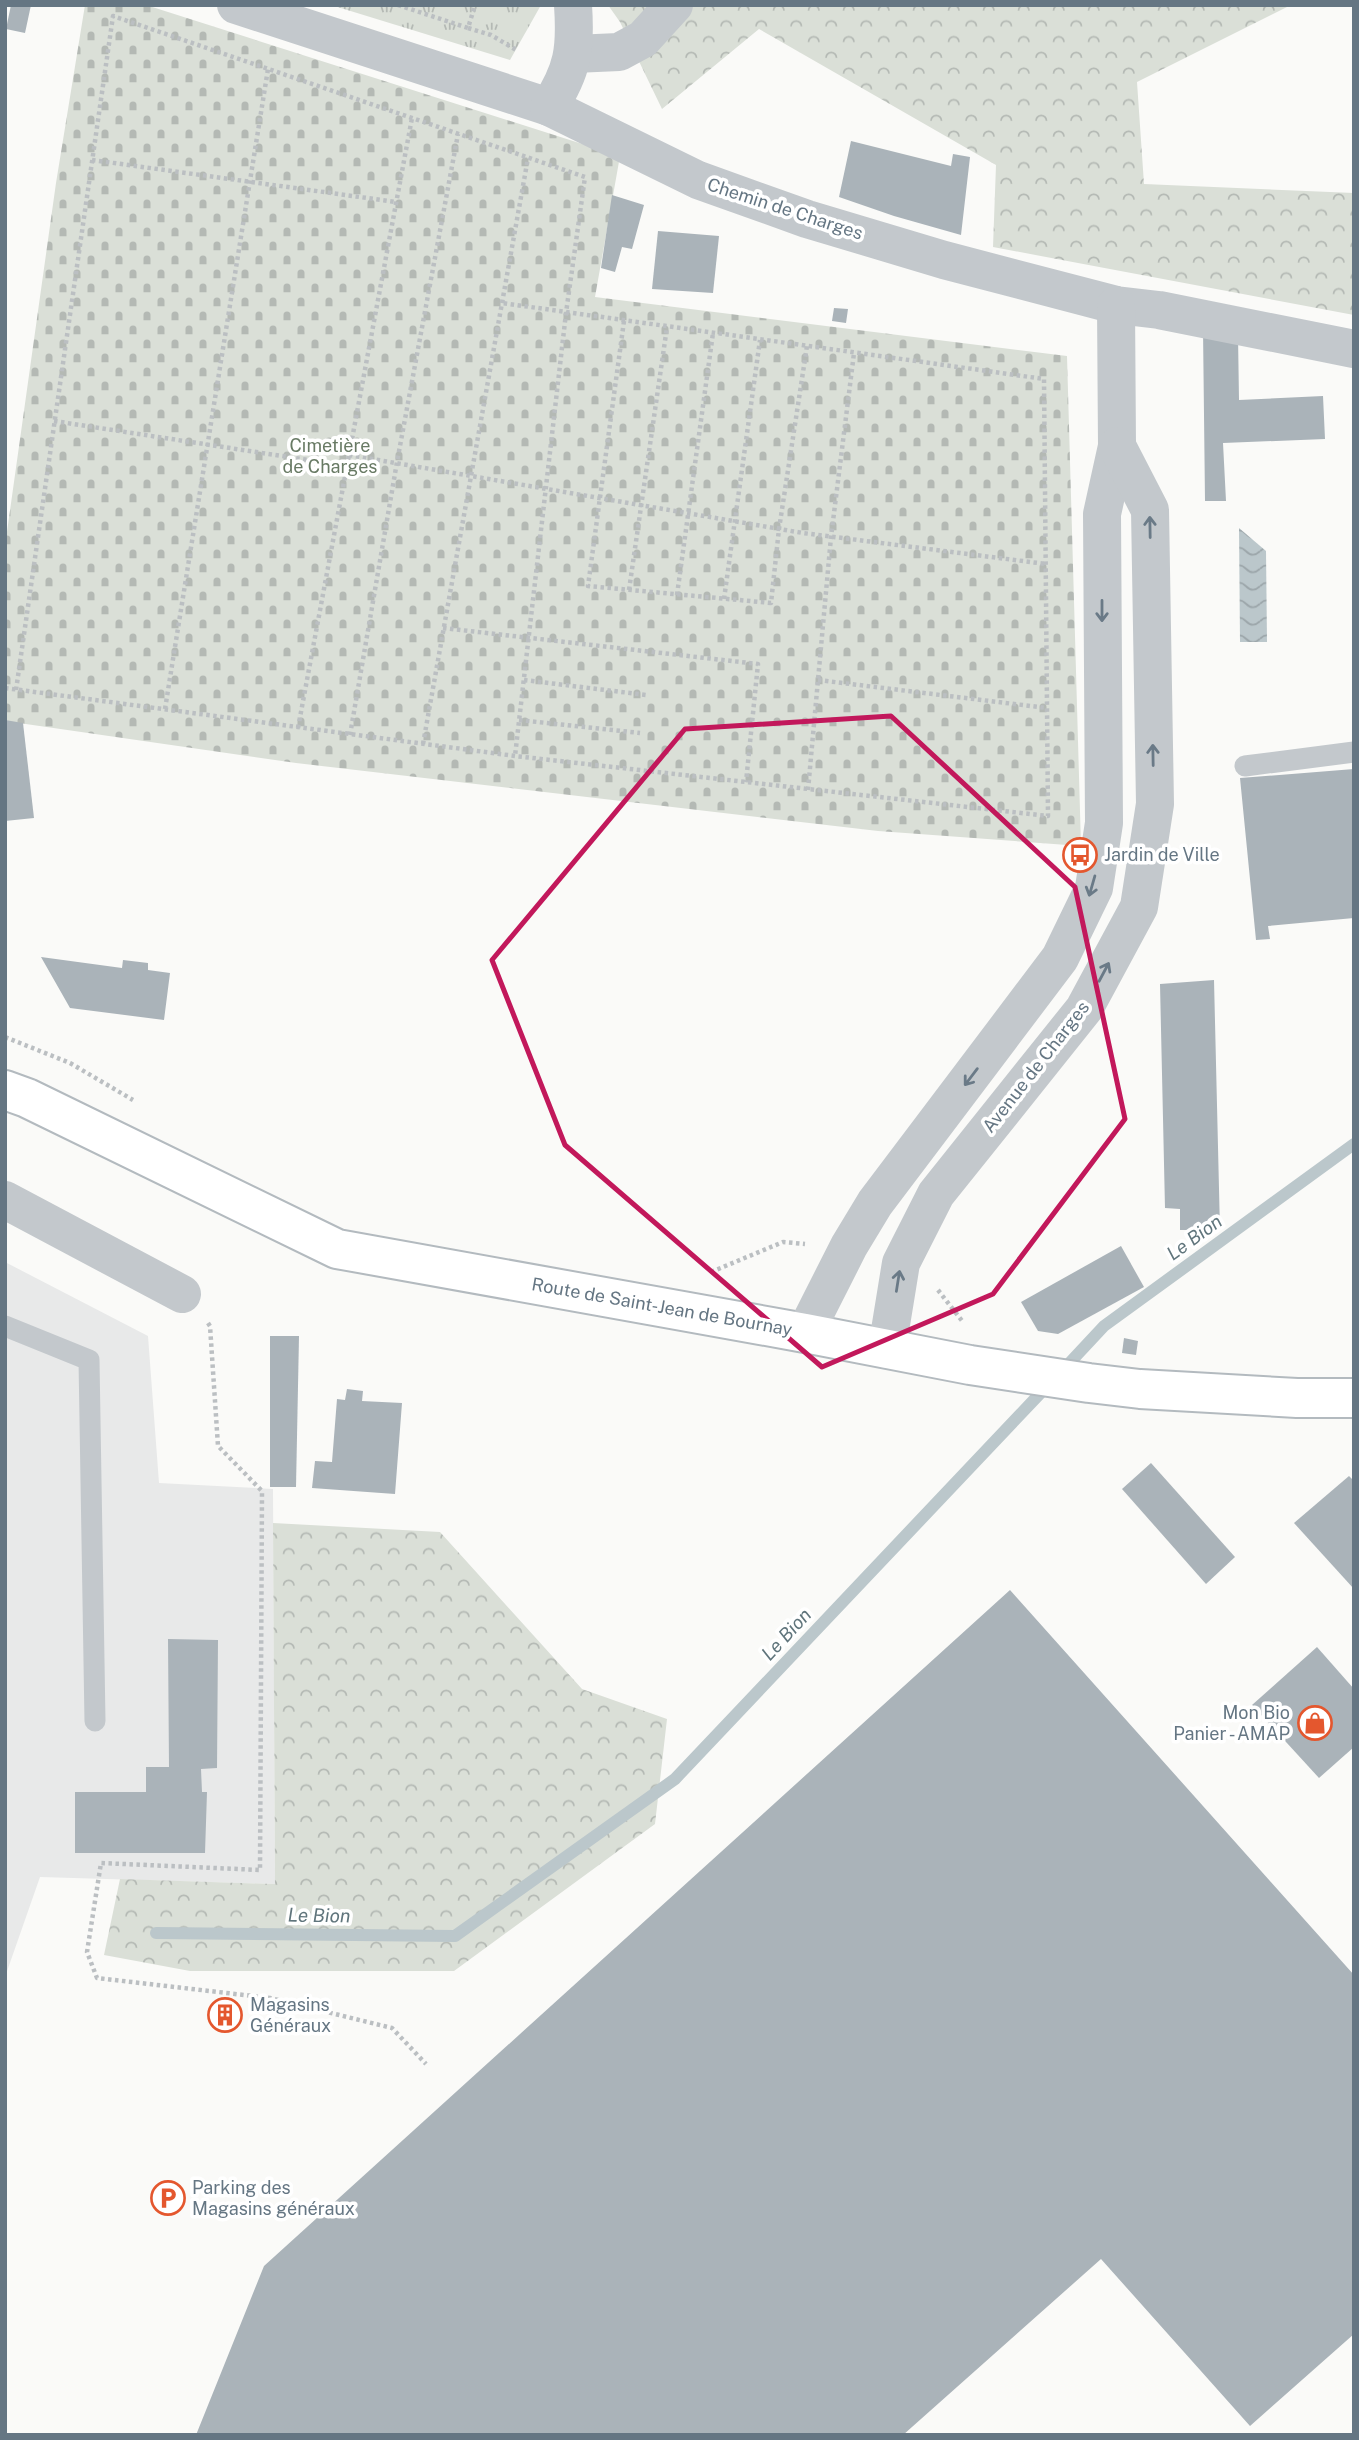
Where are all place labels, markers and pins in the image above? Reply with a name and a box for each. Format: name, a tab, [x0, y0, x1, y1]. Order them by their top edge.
bus stop icon: Jardin de Ville	[1061, 836, 1099, 874]
place label: Jardin de Ville	[1104, 844, 1220, 865]
place label: Mon Bio Panier - AMAP	[1173, 1702, 1290, 1744]
shop icon: Mon Bio Panier - AMAP	[1296, 1704, 1334, 1742]
place label: Magasins Généraux	[250, 1994, 331, 2036]
building icon: Magasins Généraux	[206, 1996, 244, 2034]
place label: Parking des Magasins généraux	[192, 2177, 355, 2219]
parking icon: Parking des Magasins généraux	[149, 2179, 187, 2217]

